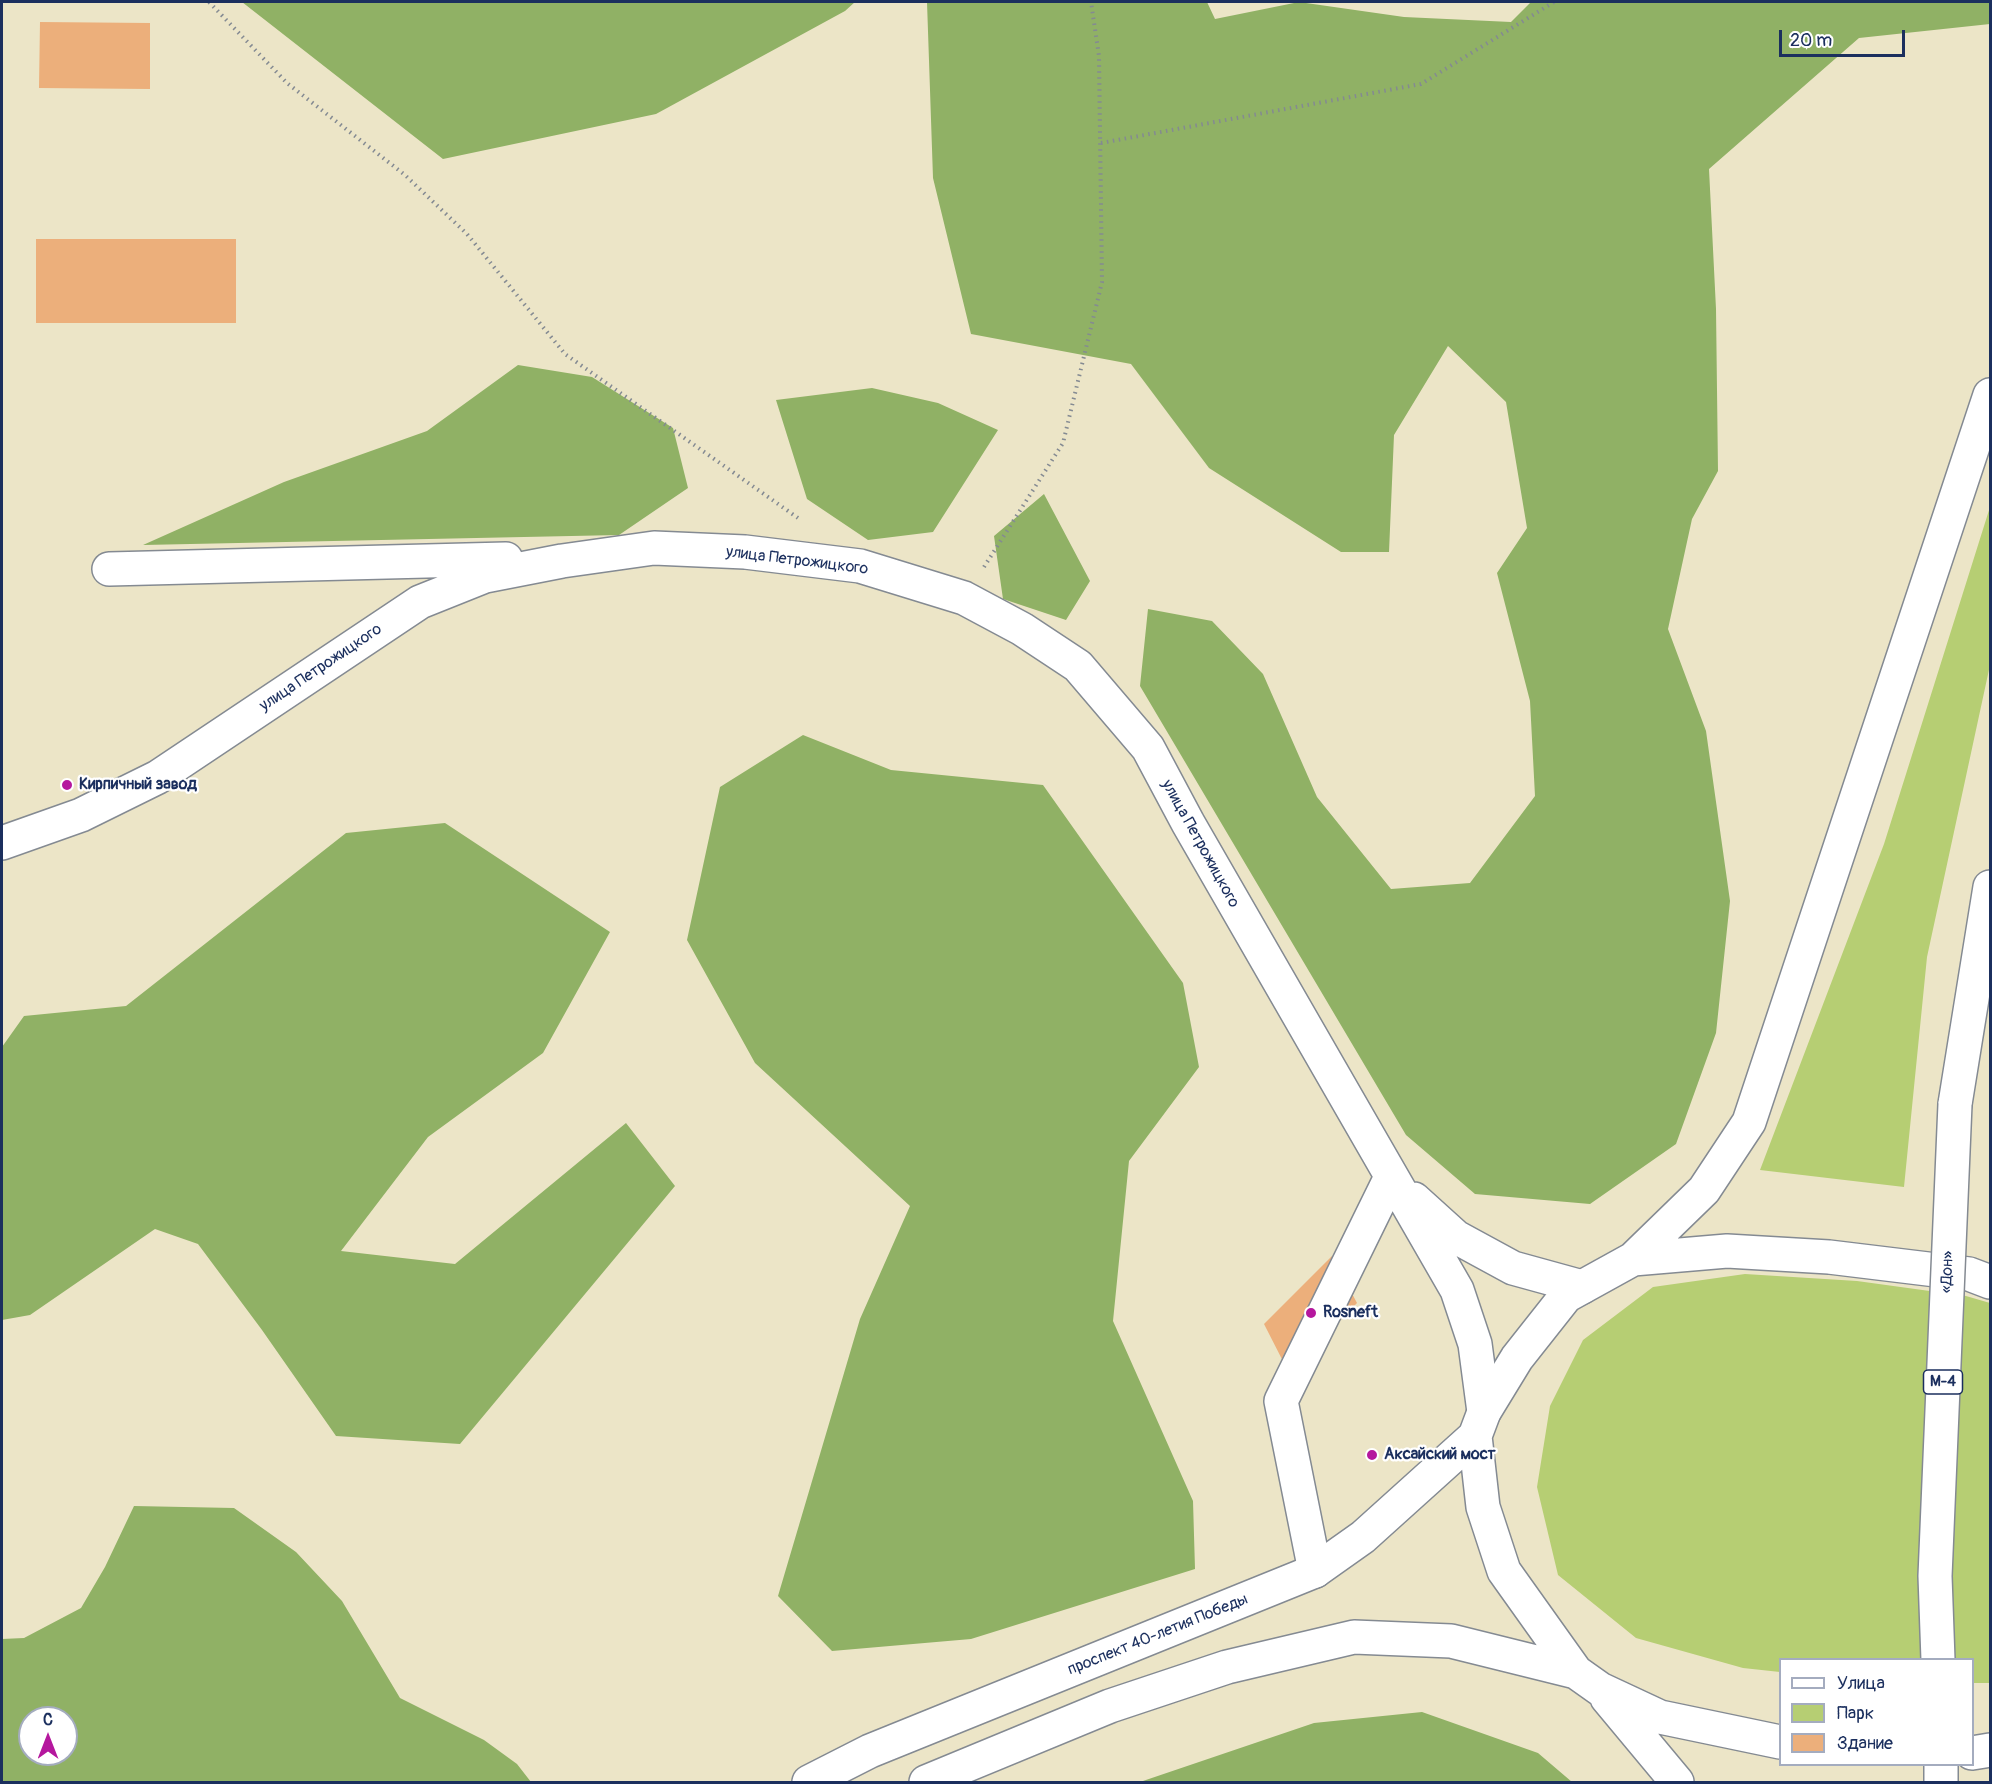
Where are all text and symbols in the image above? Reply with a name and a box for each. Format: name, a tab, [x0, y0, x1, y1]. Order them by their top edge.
scale bar	[1782, 18, 1908, 56]
text: 20 m	[1790, 29, 1832, 52]
street label: улица Петрожицкого	[725, 543, 869, 579]
street label: улица Петрожицкого	[256, 620, 386, 716]
place label: Кирпичный завод	[79, 775, 197, 795]
street label: улица Петрожицкого	[1157, 777, 1243, 911]
marker: Кирпичный завод	[60, 778, 74, 792]
street label: «Дон»	[1938, 1251, 1958, 1293]
place label: Rosneft	[1323, 1303, 1378, 1323]
marker: Rosneft	[1304, 1306, 1318, 1320]
road number: М-4	[1924, 1370, 1962, 1394]
place label: Аксайский мост	[1384, 1445, 1496, 1465]
marker: Аксайский мост	[1365, 1448, 1379, 1462]
street label: проспект 40-летия Победы	[1065, 1590, 1251, 1680]
legend	[1779, 1658, 1974, 1766]
text: Улица	[1837, 1672, 1885, 1695]
text: Парк	[1837, 1702, 1874, 1725]
north arrow	[18, 1706, 78, 1766]
text: С	[43, 1710, 53, 1730]
text: Здание	[1837, 1732, 1893, 1755]

